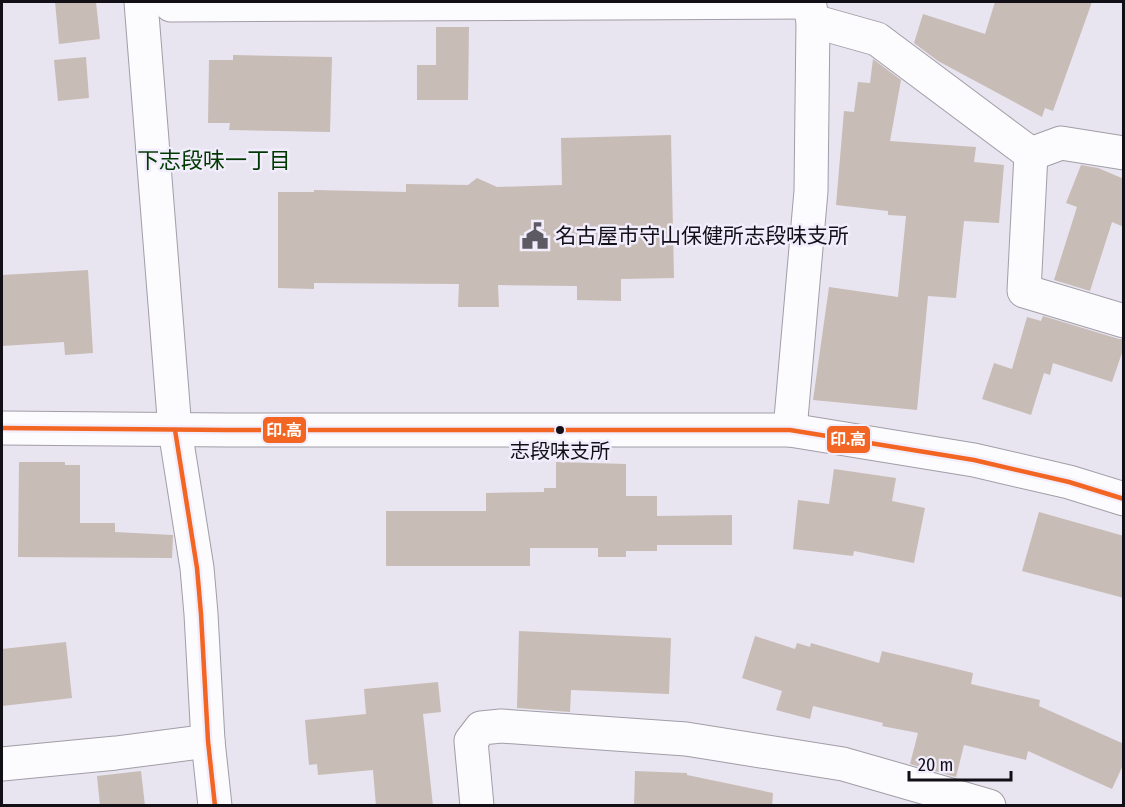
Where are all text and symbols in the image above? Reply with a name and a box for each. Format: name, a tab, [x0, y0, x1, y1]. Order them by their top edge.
district label: 下志段味一丁目	[137, 147, 291, 174]
public building icon: 名古屋市守山保健所志段味支所	[520, 221, 550, 251]
place label: 名古屋市守山保健所志段味支所	[555, 223, 849, 249]
line badge: 印.高	[262, 416, 307, 444]
text: 印.高	[266, 421, 302, 440]
marker: 志段味支所	[554, 424, 566, 436]
line badge: 印.高	[826, 425, 871, 454]
text: 印.高	[830, 430, 866, 449]
place label: 志段味支所	[510, 439, 610, 463]
scale bar	[909, 744, 1011, 782]
text: 20 m	[918, 754, 953, 776]

